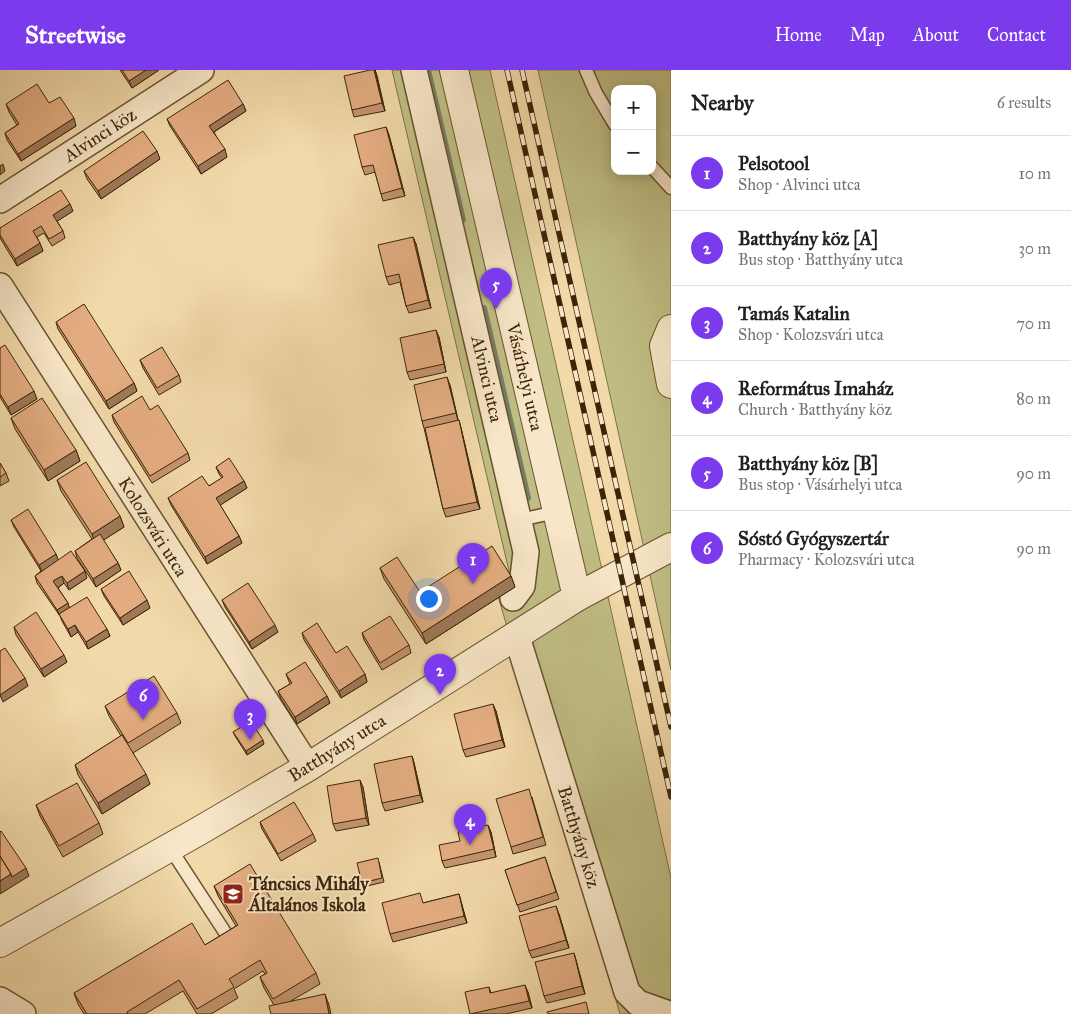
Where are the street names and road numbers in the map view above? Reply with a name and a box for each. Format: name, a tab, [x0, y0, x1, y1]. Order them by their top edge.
street label: Alvinci köz	[59, 103, 141, 167]
street label: Vásárhelyi utca	[502, 320, 548, 433]
street label: Alvinci utca	[466, 333, 508, 425]
street label: Kolozsvári utca	[114, 473, 193, 581]
street label: Batthyány utca	[284, 709, 390, 787]
street label: Batthyány köz	[553, 783, 605, 891]

